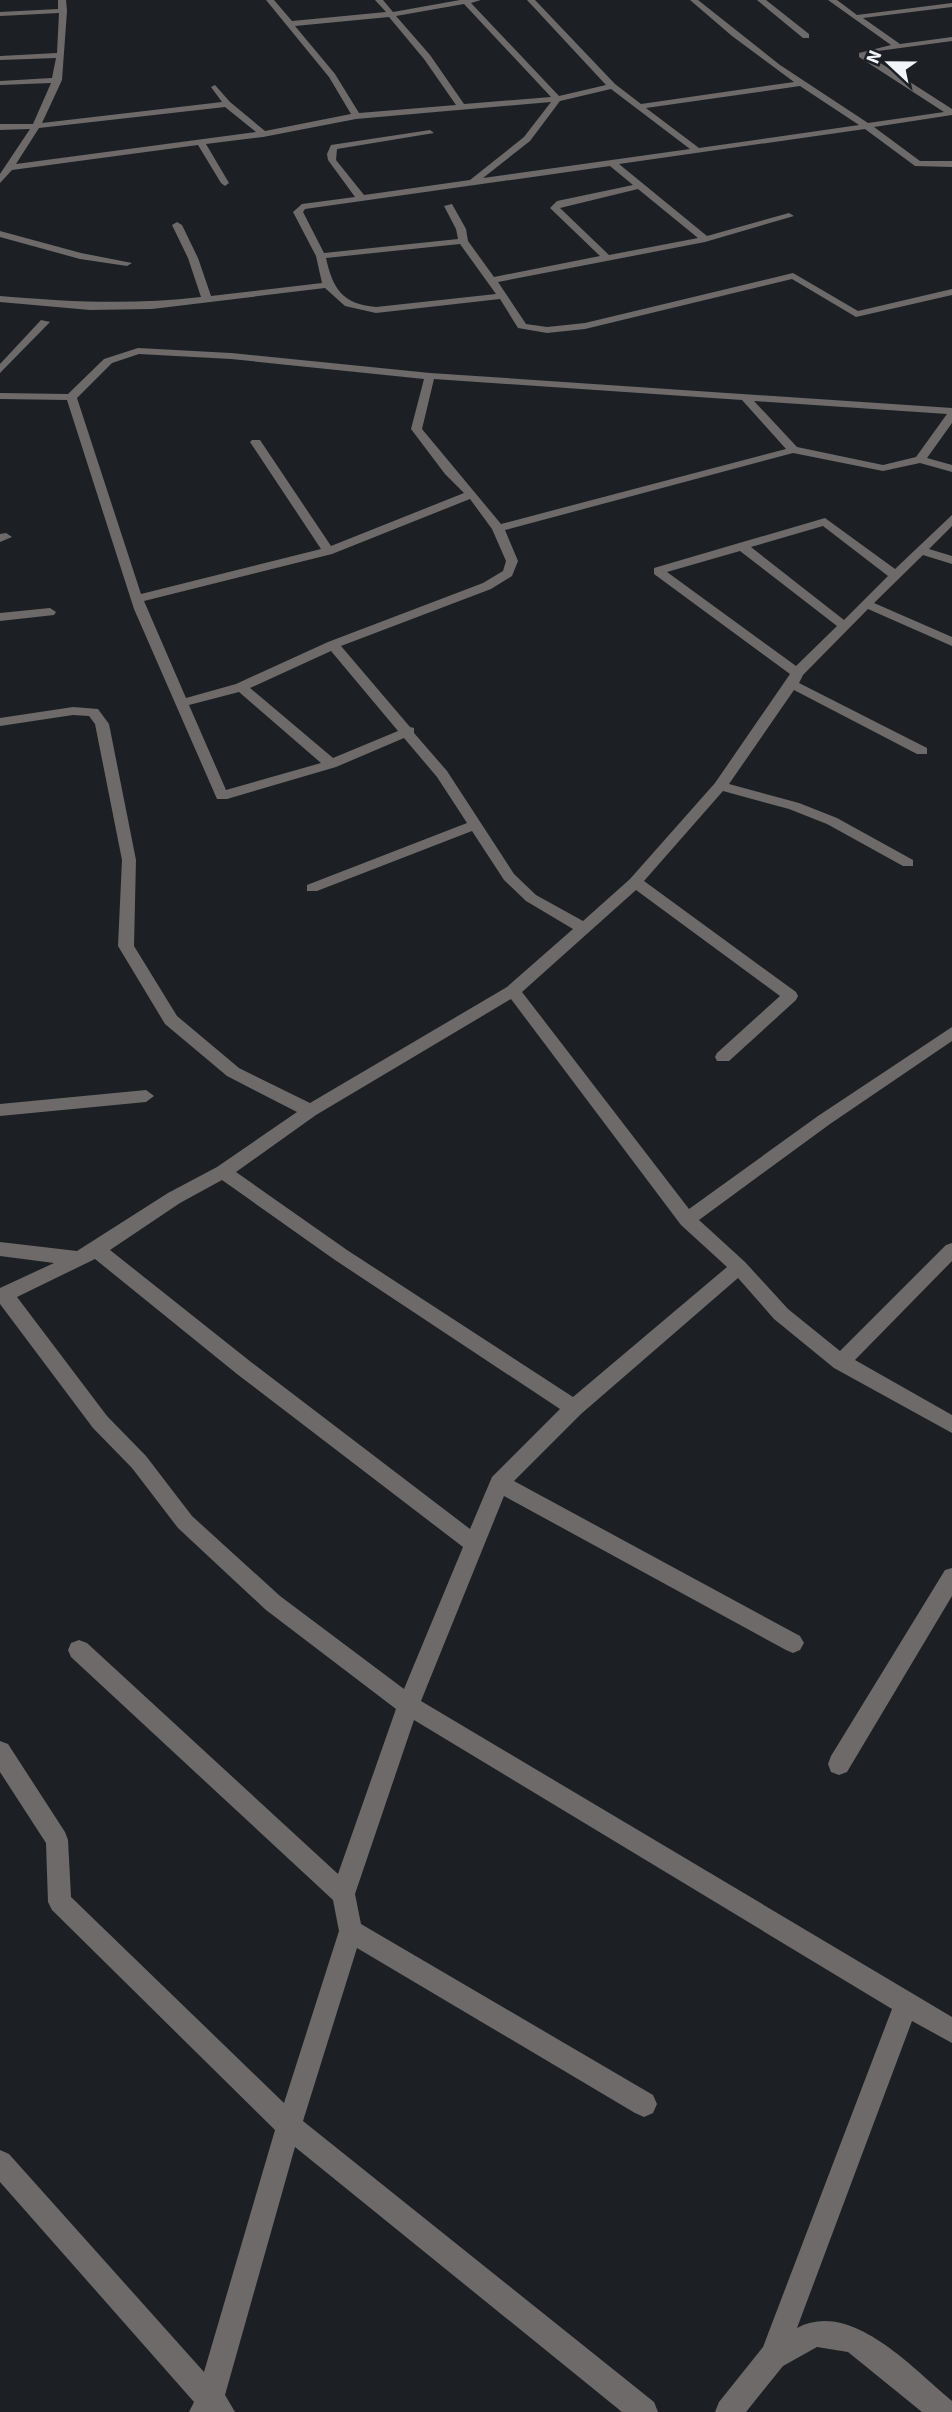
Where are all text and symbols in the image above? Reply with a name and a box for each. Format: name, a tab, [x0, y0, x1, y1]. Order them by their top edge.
north arrow	[854, 28, 924, 98]
text: N	[860, 46, 890, 68]

